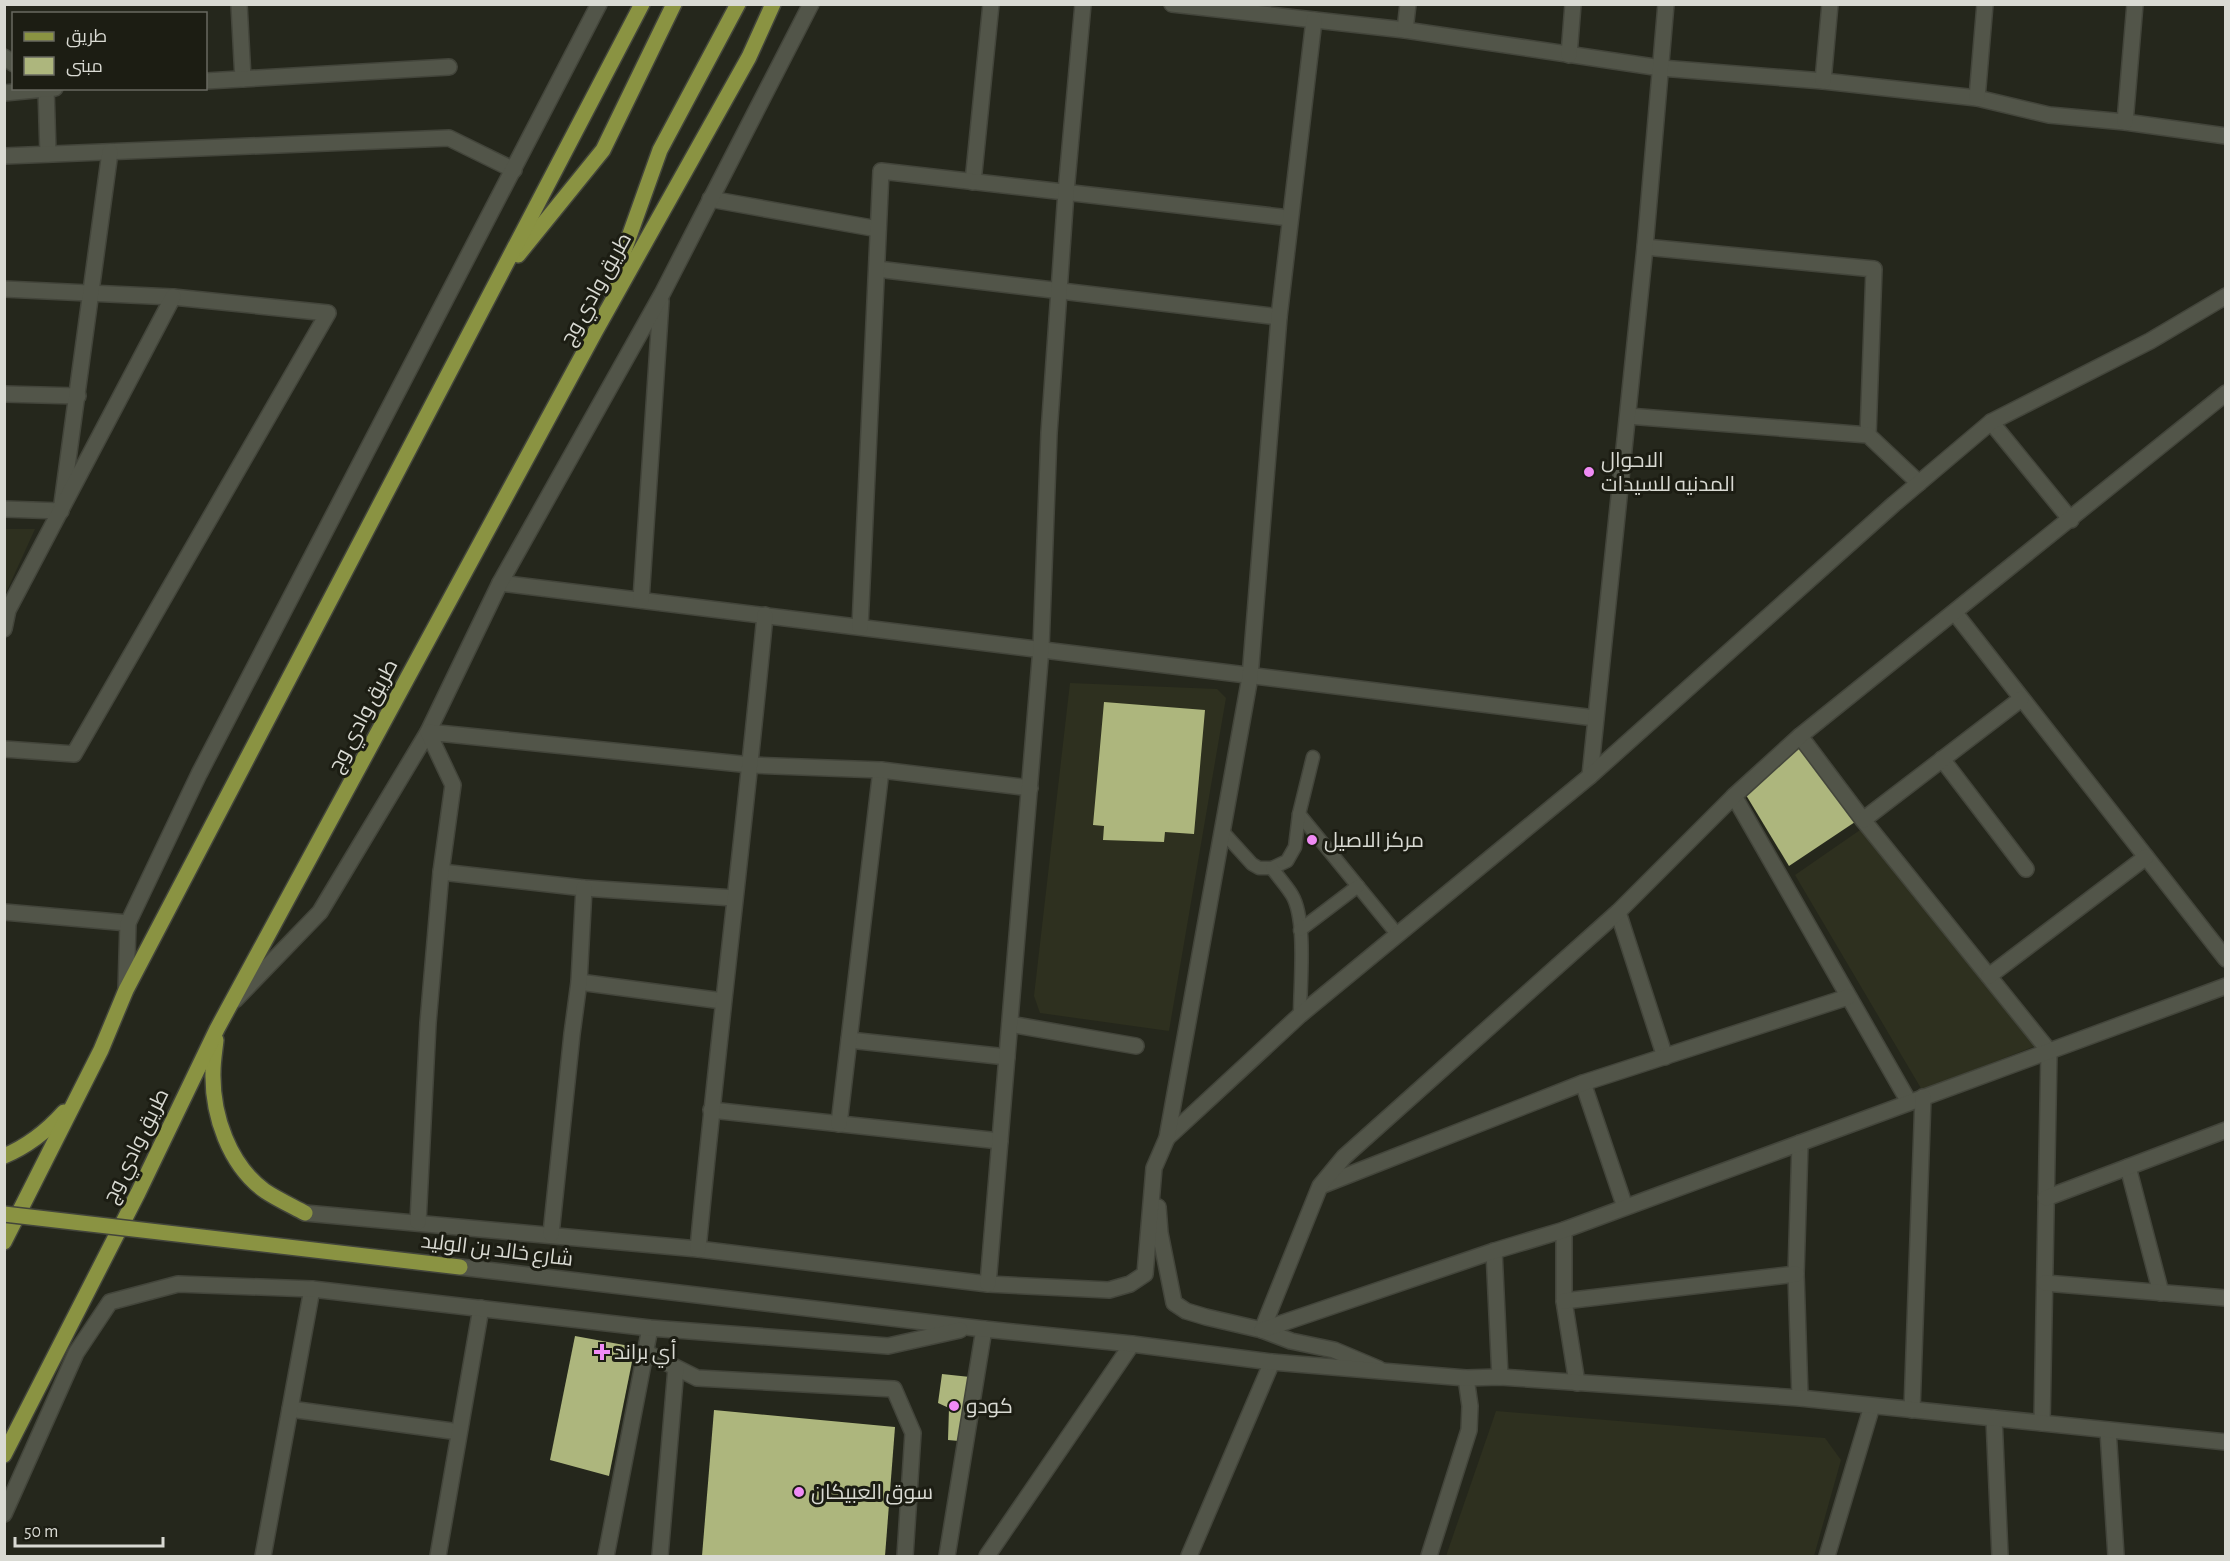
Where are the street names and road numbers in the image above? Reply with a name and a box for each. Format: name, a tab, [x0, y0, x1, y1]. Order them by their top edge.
street label: طريق وادي وج	[557, 229, 640, 351]
street label: طريق وادي وج	[324, 656, 406, 778]
street label: طريق وادي وج	[99, 1085, 177, 1209]
street label: شارع خالد بن الوليد	[419, 1230, 574, 1273]

